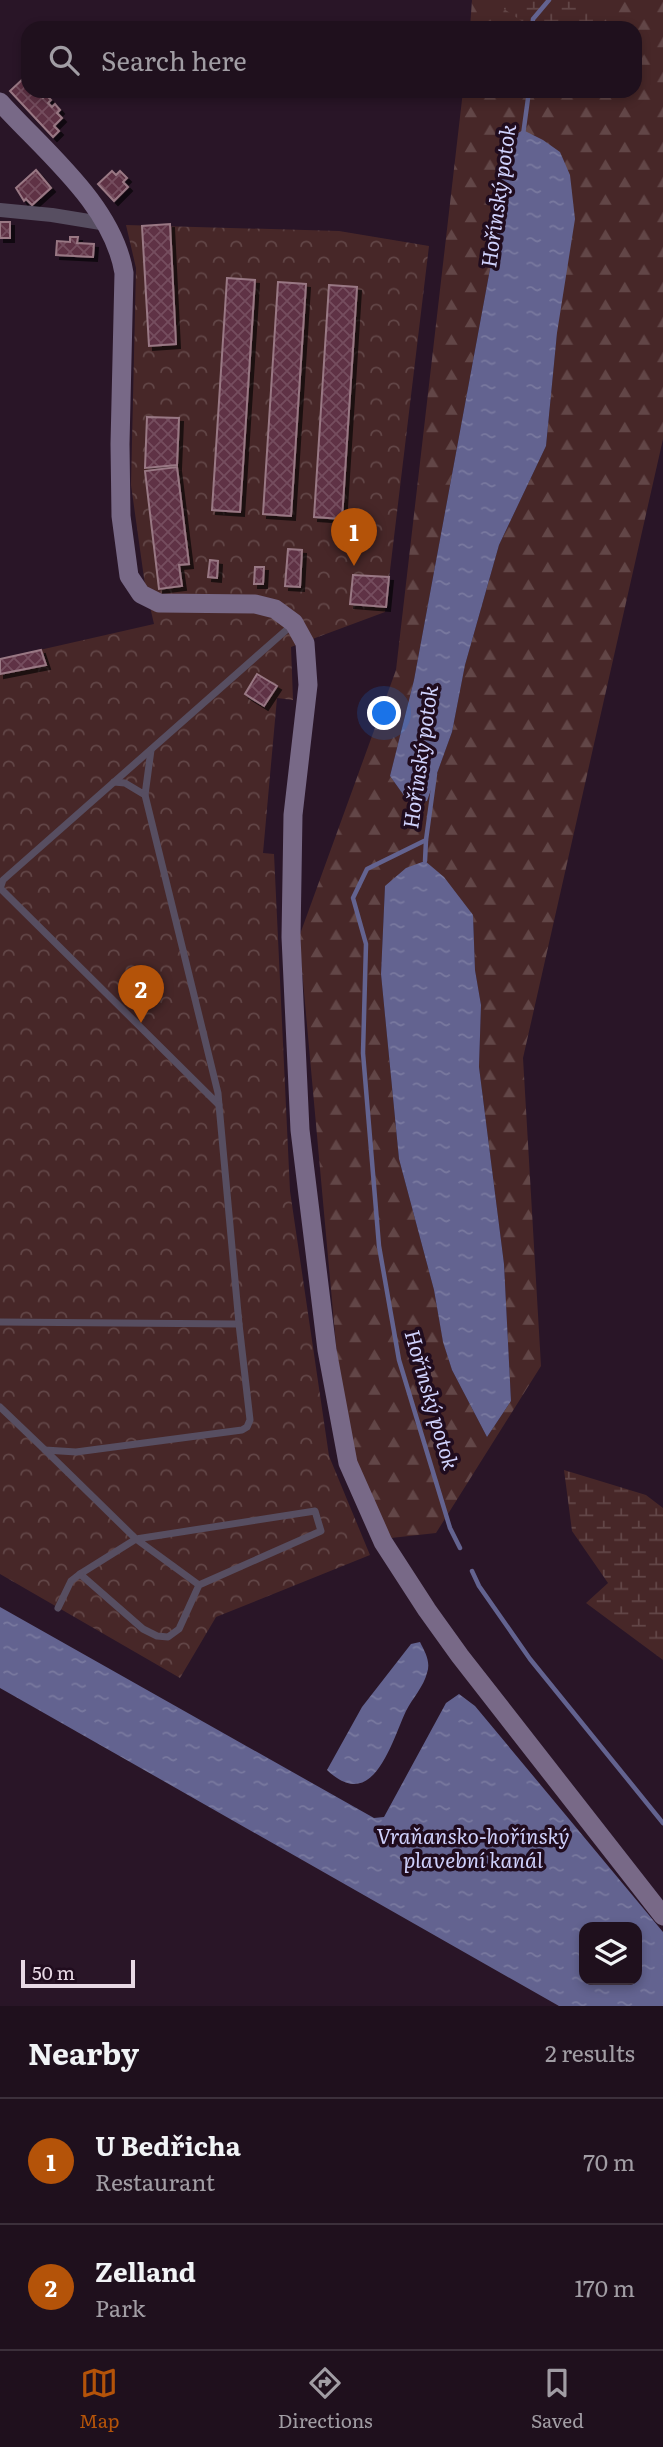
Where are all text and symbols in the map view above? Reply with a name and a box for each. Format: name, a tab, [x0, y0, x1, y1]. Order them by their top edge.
search box	[21, 21, 642, 98]
text: Search here	[101, 40, 247, 79]
icon: search	[45, 41, 83, 79]
water label: Hořínský potok	[471, 122, 522, 269]
pin: 1	[331, 508, 377, 566]
water label: Hořínský potok	[393, 683, 444, 830]
your location	[367, 696, 401, 730]
pin: 2	[118, 965, 164, 1023]
water label: Hořínský potok	[399, 1326, 468, 1473]
water label: Vraňansko-hořínský plavební kanál	[376, 1819, 570, 1874]
map controls	[579, 1922, 642, 1985]
button: layers	[579, 1922, 642, 1985]
scale bar	[21, 1957, 135, 1989]
text: 50 m	[32, 1958, 75, 1986]
text: Nearby	[28, 2030, 139, 2074]
text: 2 results	[545, 2035, 635, 2069]
text: U Bedřicha	[95, 2125, 241, 2164]
text: 1	[46, 2144, 56, 2178]
text: 70 m	[583, 2144, 635, 2178]
text: Restaurant	[95, 2164, 215, 2198]
text: Zelland	[95, 2251, 196, 2290]
text: 2	[45, 2270, 57, 2304]
text: 170 m	[574, 2270, 635, 2304]
text: Park	[95, 2290, 145, 2324]
tab: Map	[79, 2364, 120, 2434]
tab: Directions	[278, 2364, 373, 2434]
tab: Saved	[531, 2364, 584, 2434]

